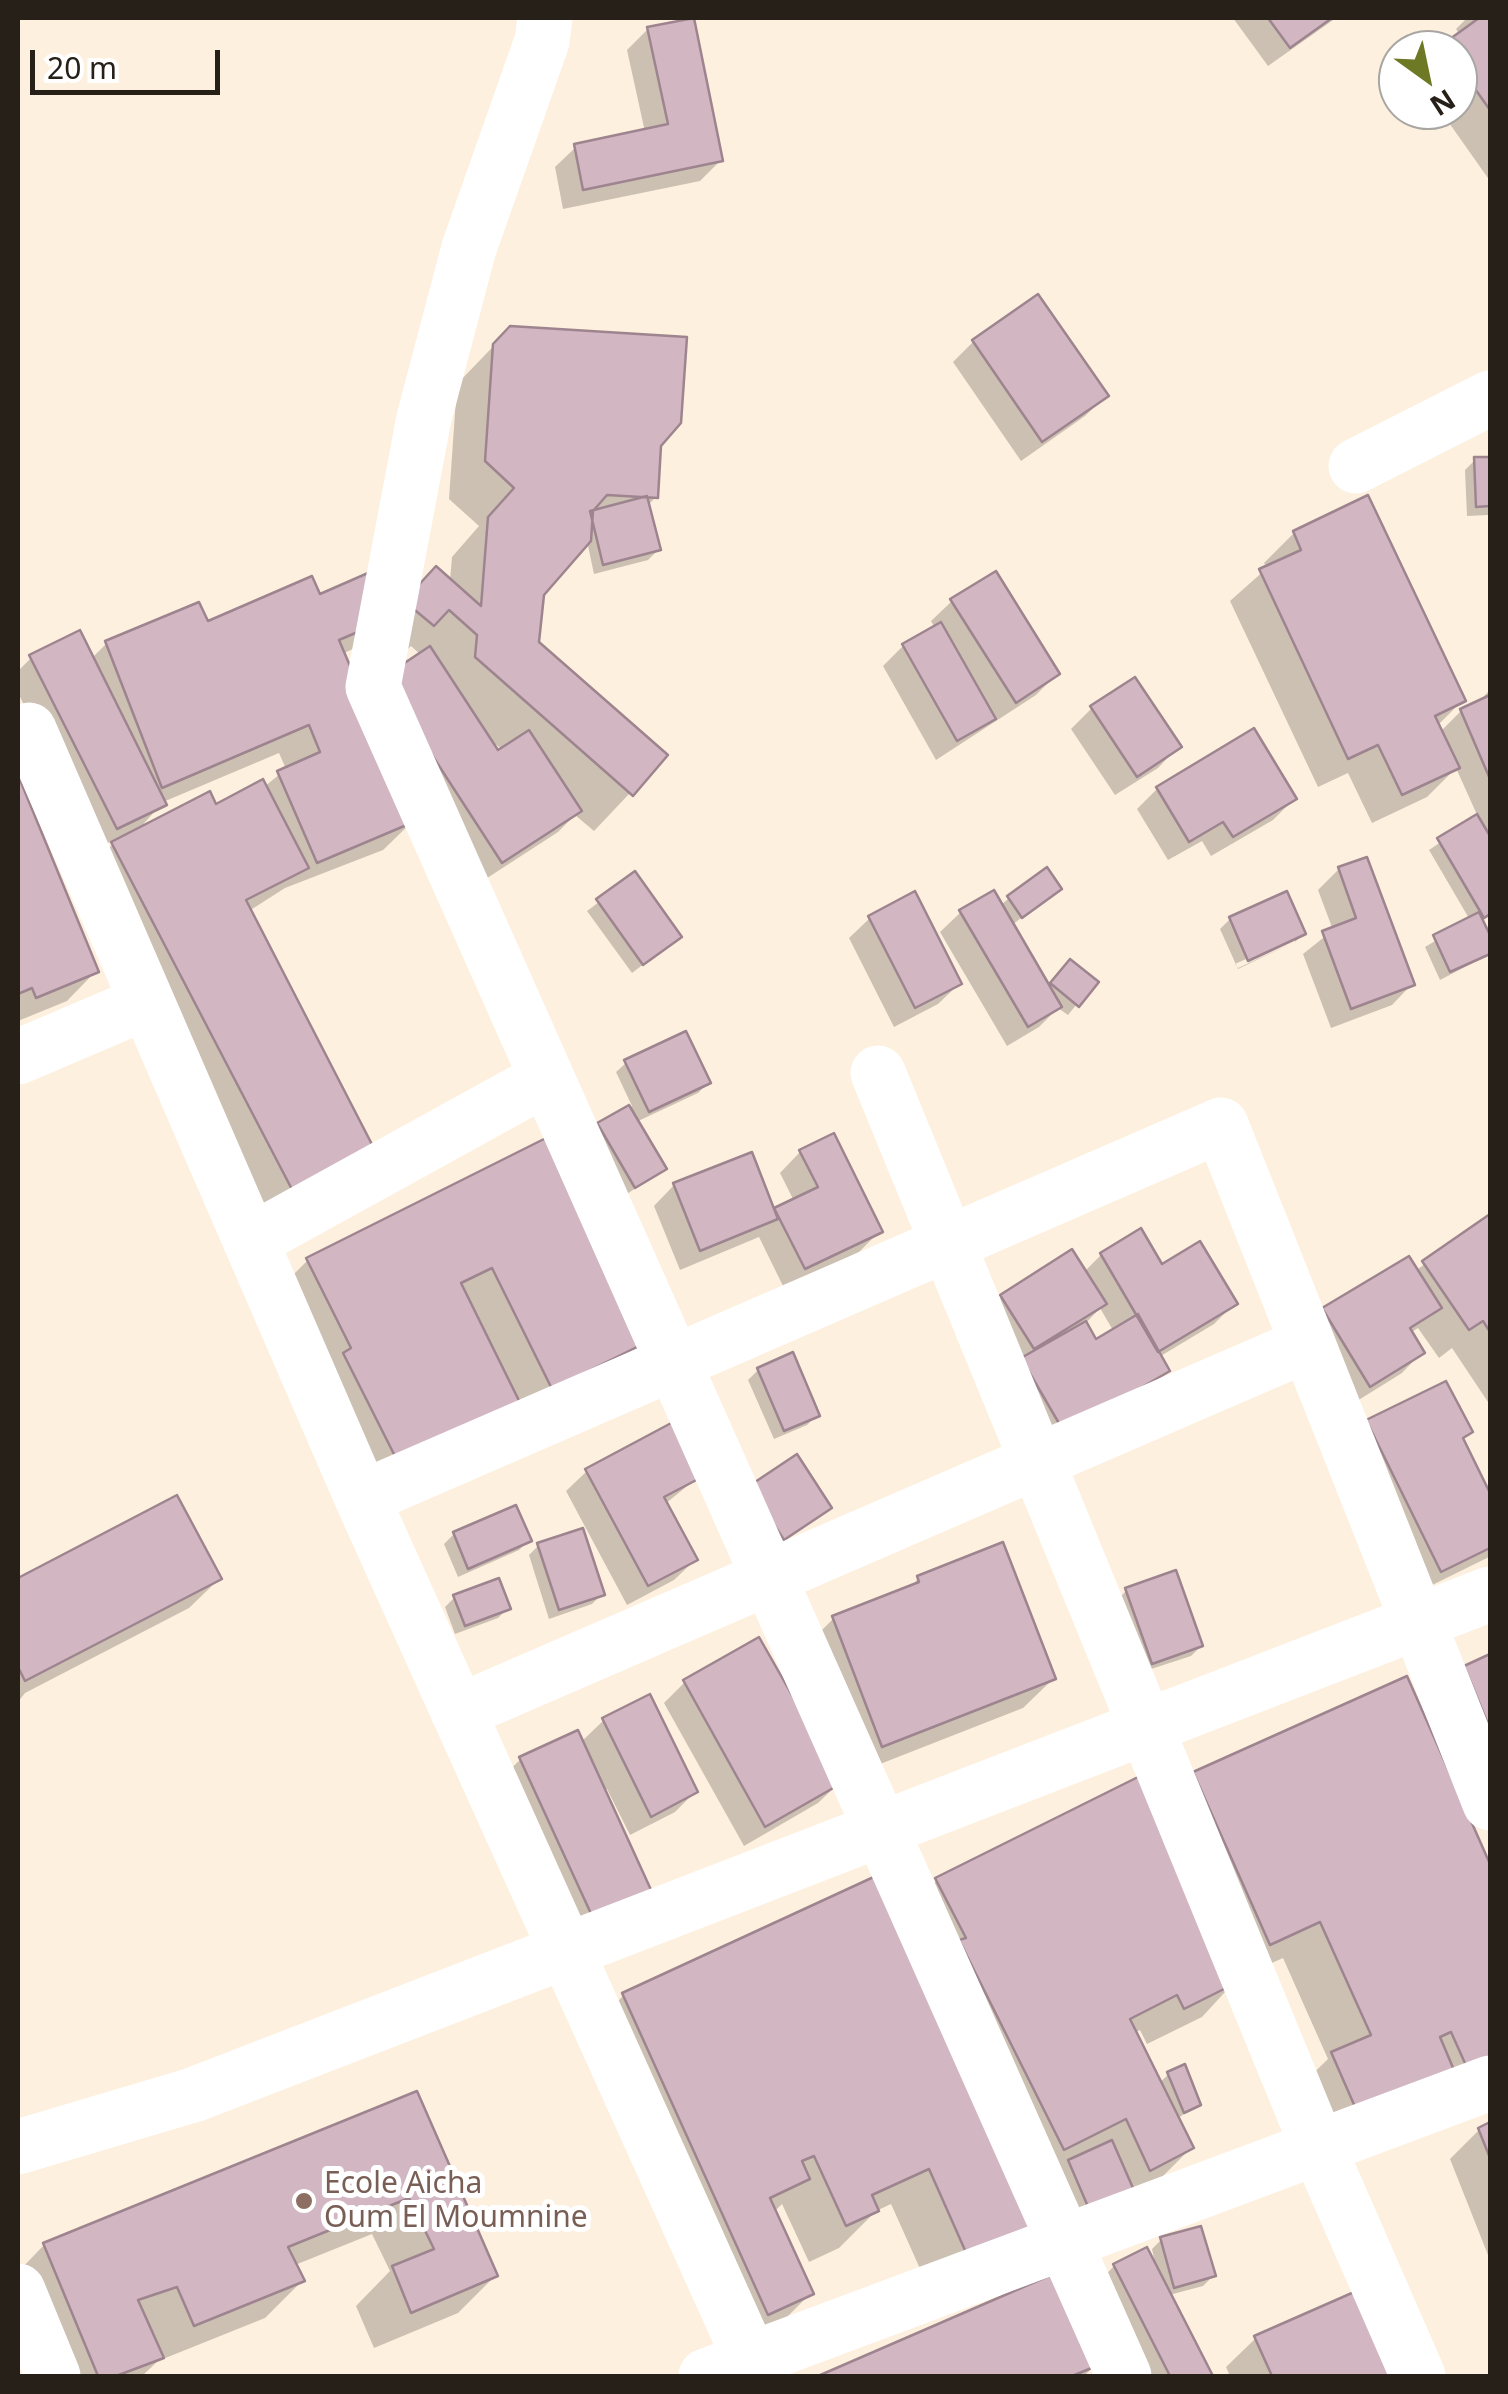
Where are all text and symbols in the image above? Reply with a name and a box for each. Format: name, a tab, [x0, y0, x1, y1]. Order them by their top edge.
scale bar	[35, 30, 225, 92]
north arrow	[1378, 30, 1478, 130]
text: 20 m	[47, 47, 117, 88]
text: N	[1423, 81, 1463, 126]
place label: Ecole Aicha Oum El Moumnine	[324, 2166, 588, 2236]
marker: Ecole Aicha Oum El Moumnine	[293, 2190, 315, 2212]

